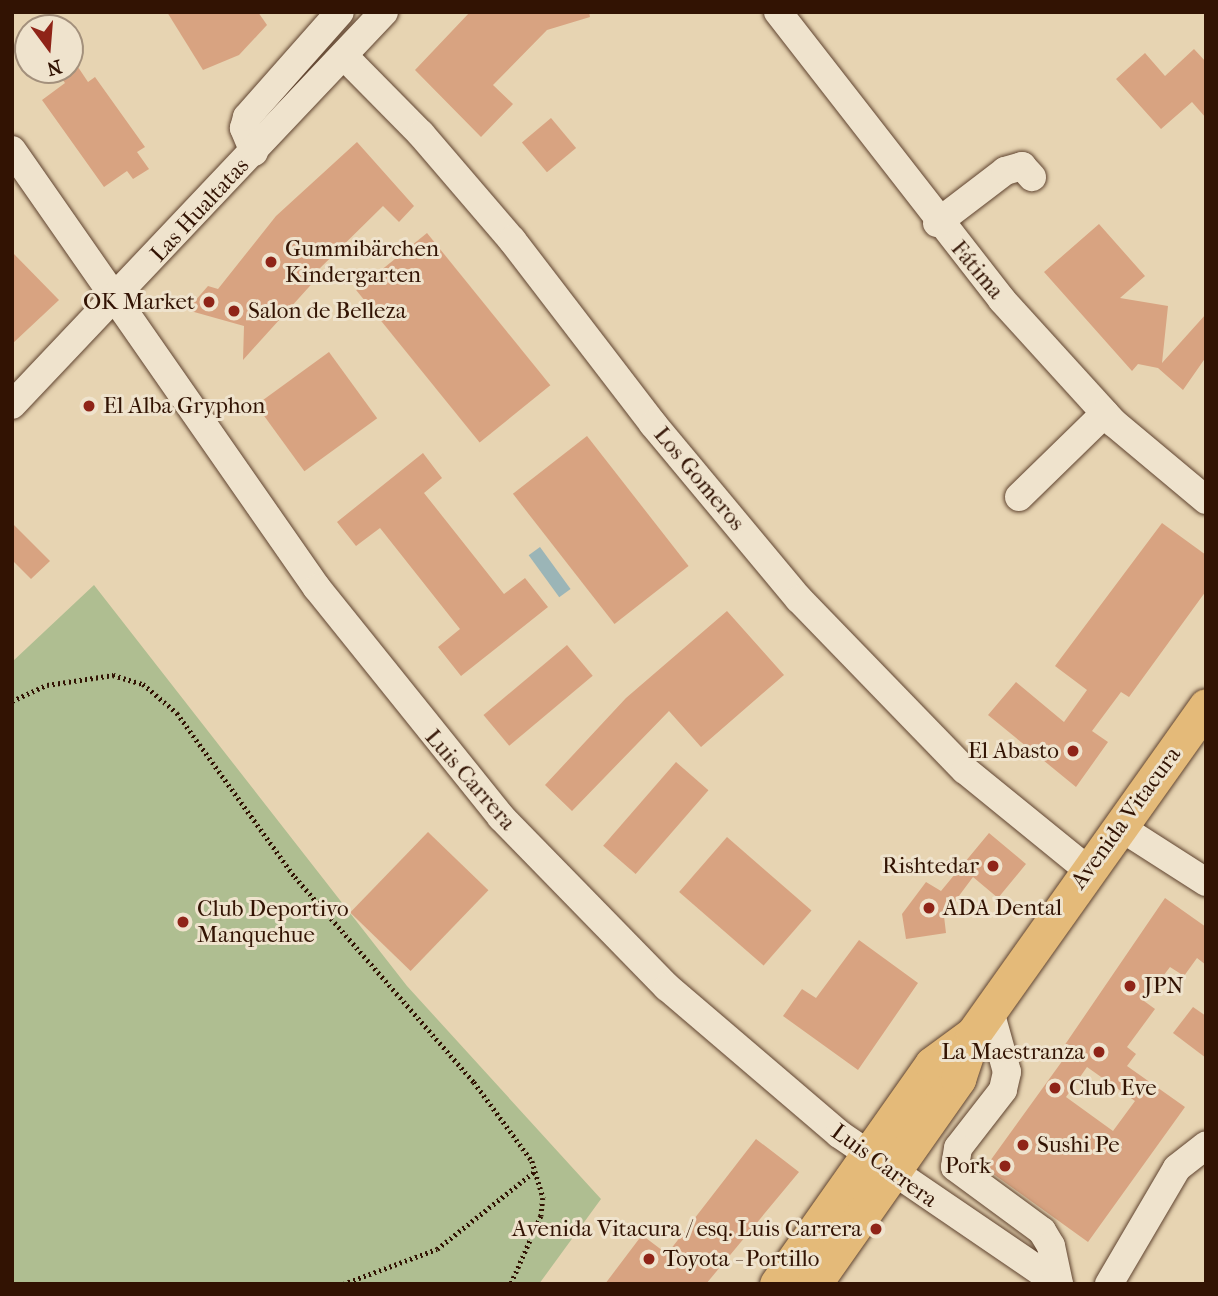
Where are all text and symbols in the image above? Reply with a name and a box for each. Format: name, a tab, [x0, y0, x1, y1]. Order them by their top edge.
north arrow	[14, 14, 84, 84]
text: N	[44, 55, 64, 80]
street label: Las Hualtatas	[145, 152, 255, 268]
place label: Gummibärchen Kindergarten	[285, 235, 439, 289]
street label: Fátima	[945, 235, 1009, 305]
marker: Gummibärchen Kindergarten	[263, 254, 279, 270]
place label: OK Market	[83, 288, 195, 316]
marker: OK Market	[201, 294, 217, 310]
place label: Salon de Belleza	[248, 297, 406, 325]
marker: Salon de Belleza	[226, 303, 242, 319]
place label: El Alba Gryphon	[103, 392, 265, 420]
marker: El Alba Gryphon	[81, 398, 97, 414]
street label: Los Gomeros	[648, 421, 750, 537]
street label: Luis Carrera	[419, 724, 521, 836]
place label: El Abasto	[968, 737, 1059, 765]
street label: Avenida Vitacura	[1065, 742, 1187, 894]
marker: El Abasto	[1065, 743, 1081, 759]
place label: Rishtedar	[882, 852, 979, 880]
marker: Rishtedar	[985, 858, 1001, 874]
place label: ADA Dental	[943, 894, 1062, 922]
place label: Club Deportivo Manquehue	[197, 895, 349, 949]
marker: ADA Dental	[921, 900, 937, 916]
marker: Club Deportivo Manquehue	[175, 914, 191, 930]
place label: JPN	[1144, 972, 1184, 1000]
marker: JPN	[1122, 978, 1138, 994]
place label: La Maestranza	[941, 1038, 1085, 1066]
marker: La Maestranza	[1091, 1044, 1107, 1060]
place label: Club Eve	[1069, 1074, 1157, 1102]
marker: Club Eve	[1047, 1080, 1063, 1096]
street label: Luis Carrera	[826, 1118, 942, 1214]
place label: Sushi Pe	[1037, 1131, 1120, 1159]
marker: Sushi Pe	[1015, 1137, 1031, 1153]
place label: Pork	[945, 1152, 991, 1180]
marker: Pork	[997, 1158, 1013, 1174]
place label: Avenida Vitacura / esq. Luis Carrera	[512, 1215, 862, 1243]
marker: Avenida Vitacura / esq. Luis Carrera	[868, 1221, 884, 1237]
place label: Toyota - Portillo	[663, 1245, 819, 1273]
marker: Toyota - Portillo	[641, 1251, 657, 1267]

